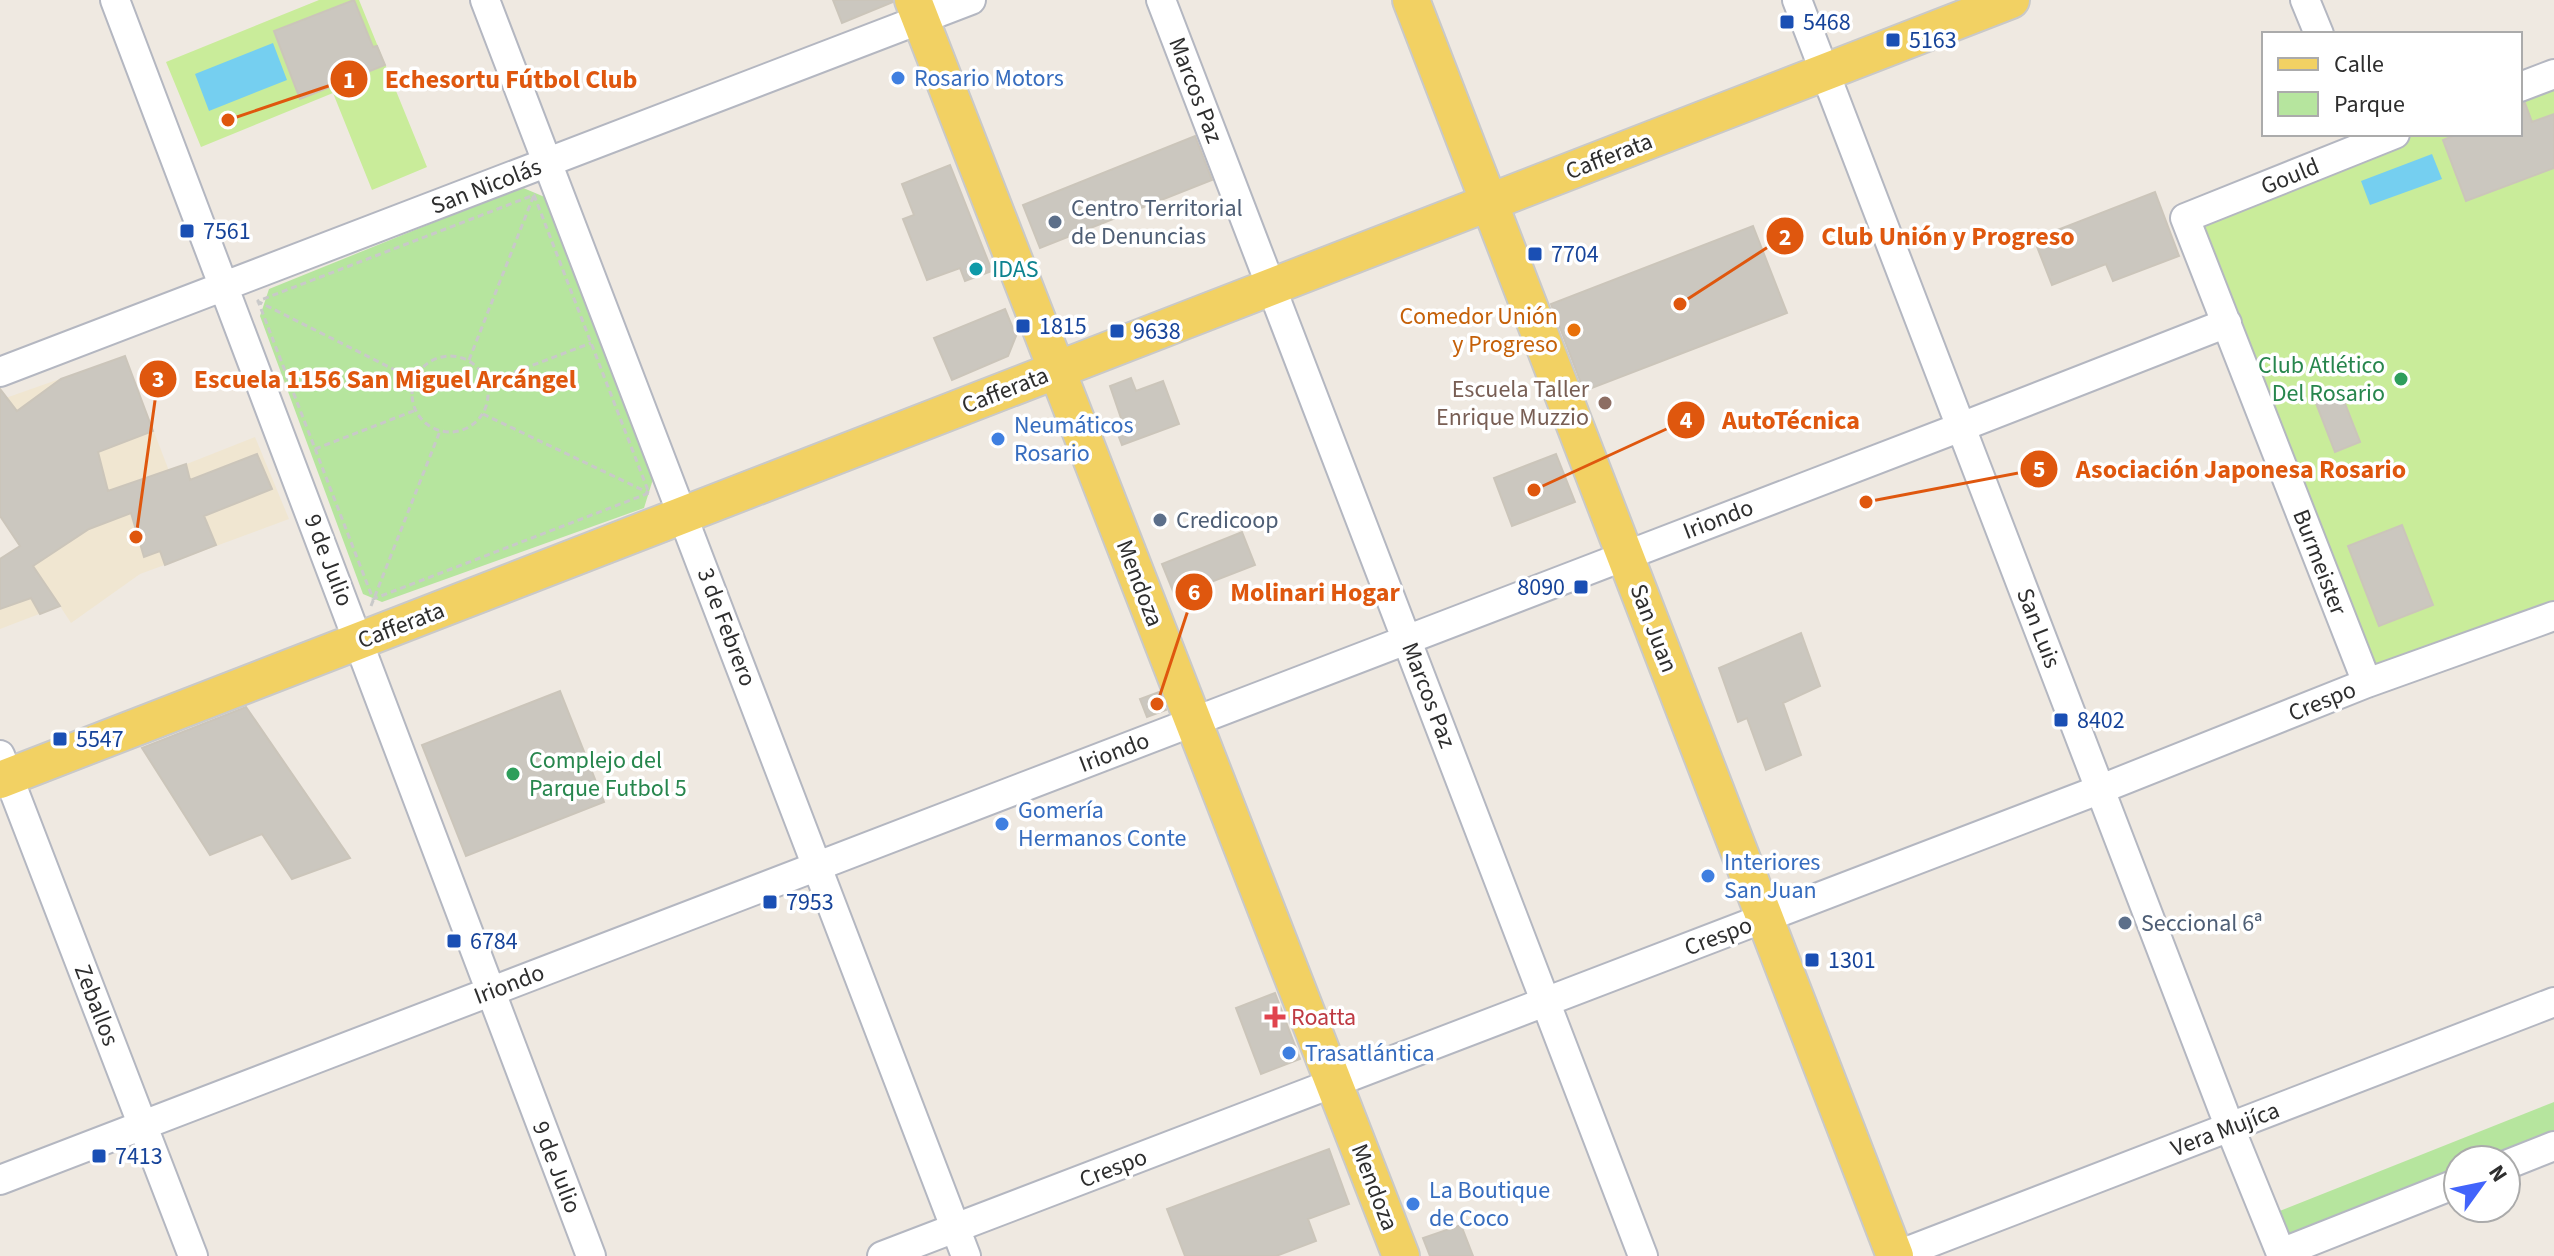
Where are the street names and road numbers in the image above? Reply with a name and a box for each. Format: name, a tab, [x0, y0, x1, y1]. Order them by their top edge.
street label: Marcos Paz	[1159, 32, 1232, 148]
street label: Cafferata	[1561, 124, 1658, 189]
street label: San Nicolás	[426, 149, 547, 224]
street label: Gould	[2256, 149, 2325, 204]
street label: Cafferata	[957, 358, 1054, 423]
street label: Iriondo	[1678, 490, 1759, 549]
street label: Burmeister	[2283, 504, 2356, 621]
street label: 9 de Julio	[295, 509, 362, 611]
street label: Mendoza	[1107, 535, 1172, 632]
street label: 3 de Febrero	[688, 563, 765, 692]
street label: San Juan	[1621, 579, 1686, 678]
street label: San Luis	[2007, 583, 2070, 673]
street label: Cafferata	[353, 593, 450, 658]
street label: Marcos Paz	[1392, 637, 1465, 753]
street label: Crespo	[2283, 672, 2361, 731]
street label: Iriondo	[1074, 723, 1155, 782]
street label: Crespo	[1679, 908, 1757, 965]
street label: Iriondo	[469, 955, 550, 1014]
street label: Zeballos	[65, 959, 128, 1051]
street label: Vera Mujíca	[2166, 1093, 2285, 1166]
street label: 9 de Julio	[523, 1116, 590, 1218]
street label: Mendoza	[1342, 1139, 1407, 1236]
street label: Crespo	[1074, 1140, 1152, 1197]

